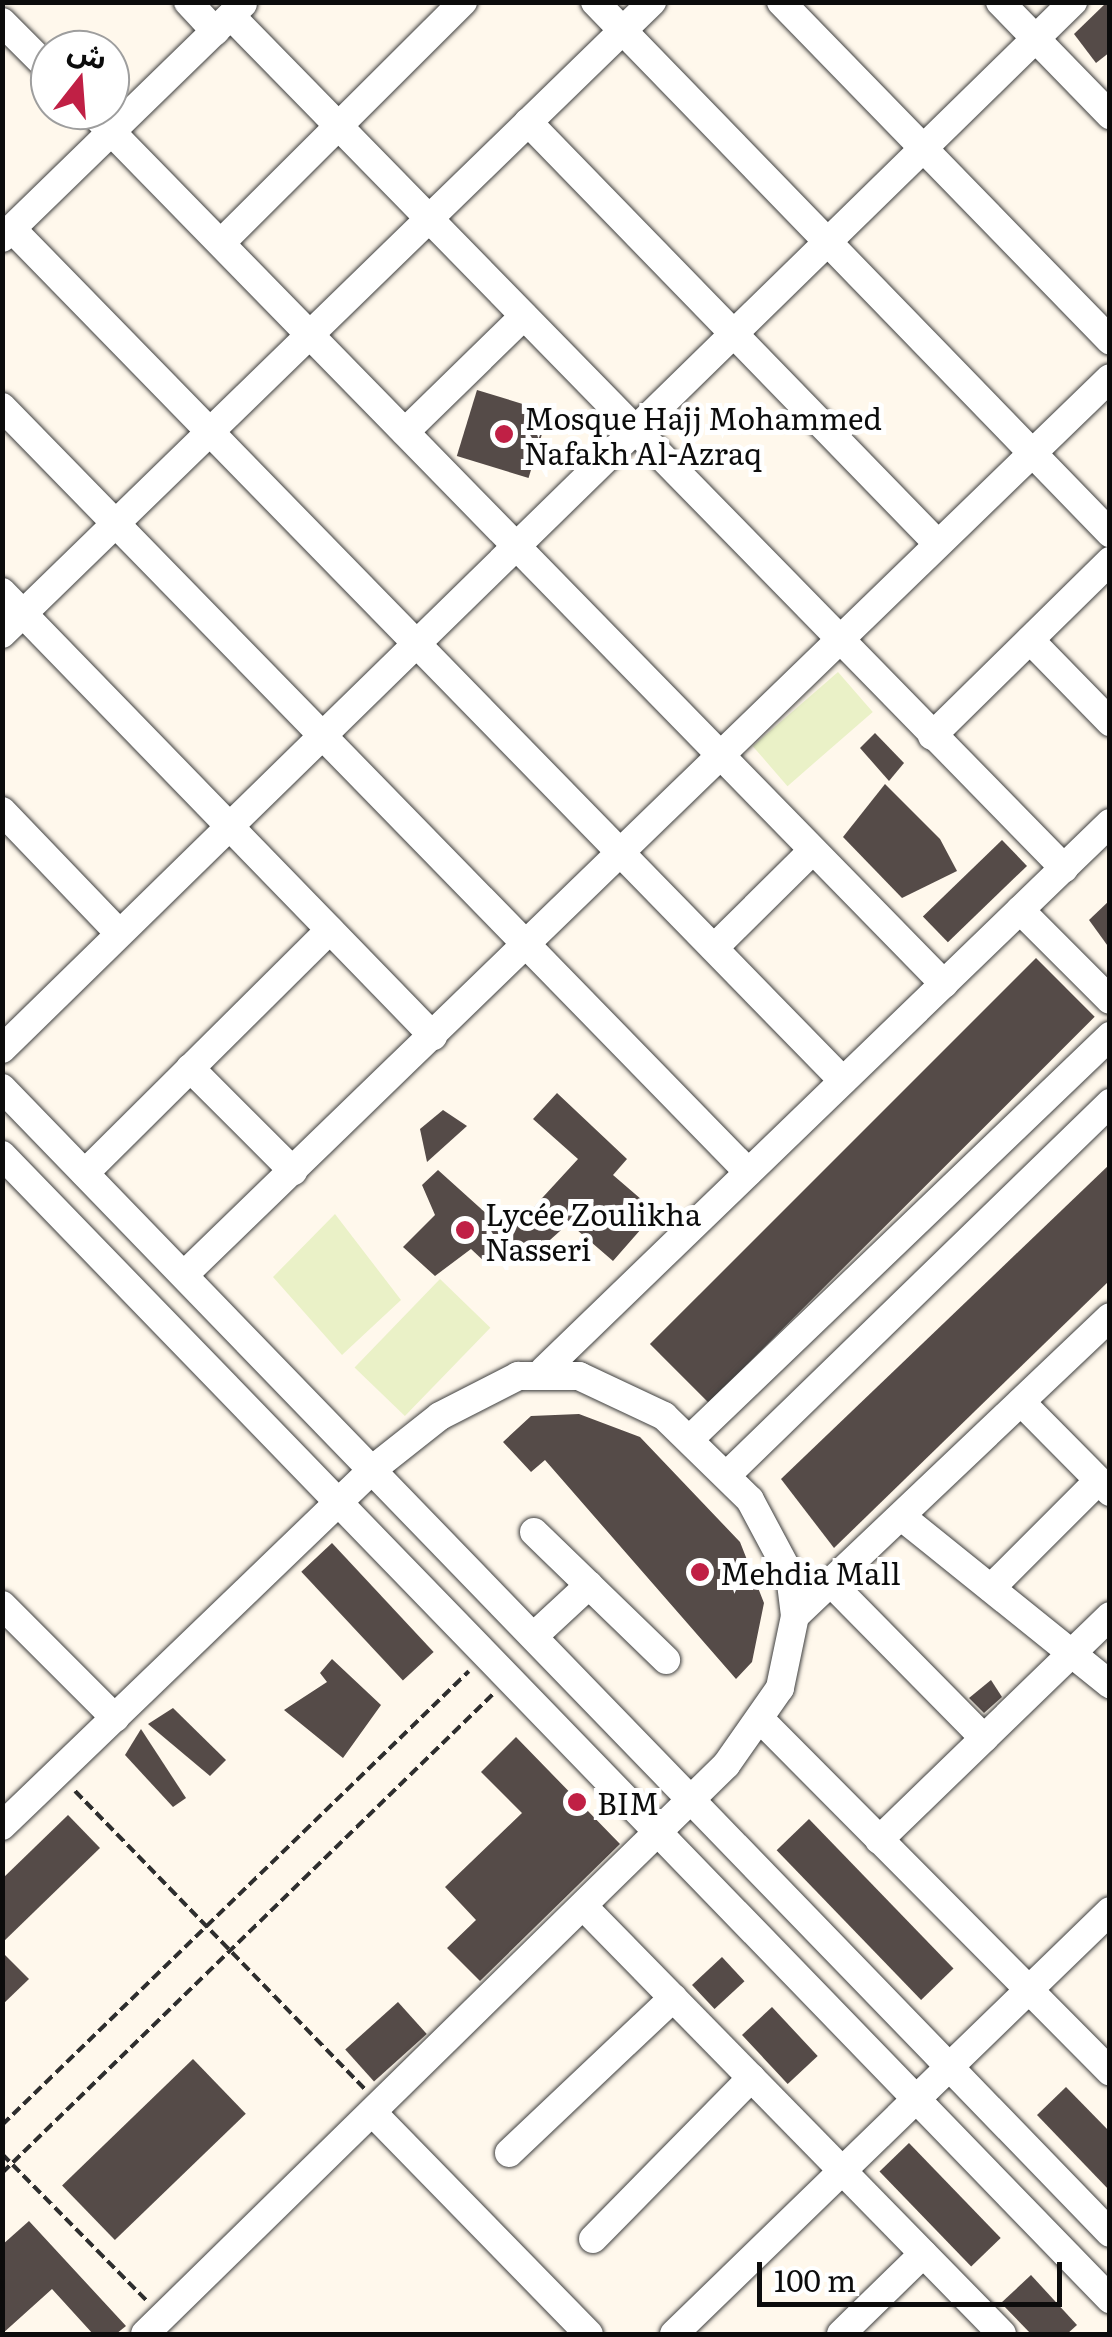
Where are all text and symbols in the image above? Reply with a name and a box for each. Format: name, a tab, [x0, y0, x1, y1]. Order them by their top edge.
text: ش	[64, 28, 113, 79]
north arrow	[30, 30, 130, 130]
place label: Mosque Hajj Mohammed Nafakh Al-Azraq	[524, 399, 882, 470]
marker: Mosque Hajj Mohammed Nafakh Al-Azraq	[493, 423, 515, 445]
place label: Lycée Zoulikha Nasseri	[485, 1195, 701, 1266]
marker: Lycée Zoulikha Nasseri	[454, 1219, 476, 1241]
place label: Mehdia Mall	[720, 1554, 901, 1590]
marker: Mehdia Mall	[689, 1561, 711, 1583]
place label: BIM	[597, 1784, 659, 1820]
marker: BIM	[566, 1791, 588, 1813]
scale bar	[762, 2242, 1067, 2304]
text: 100 m	[774, 2257, 856, 2301]

